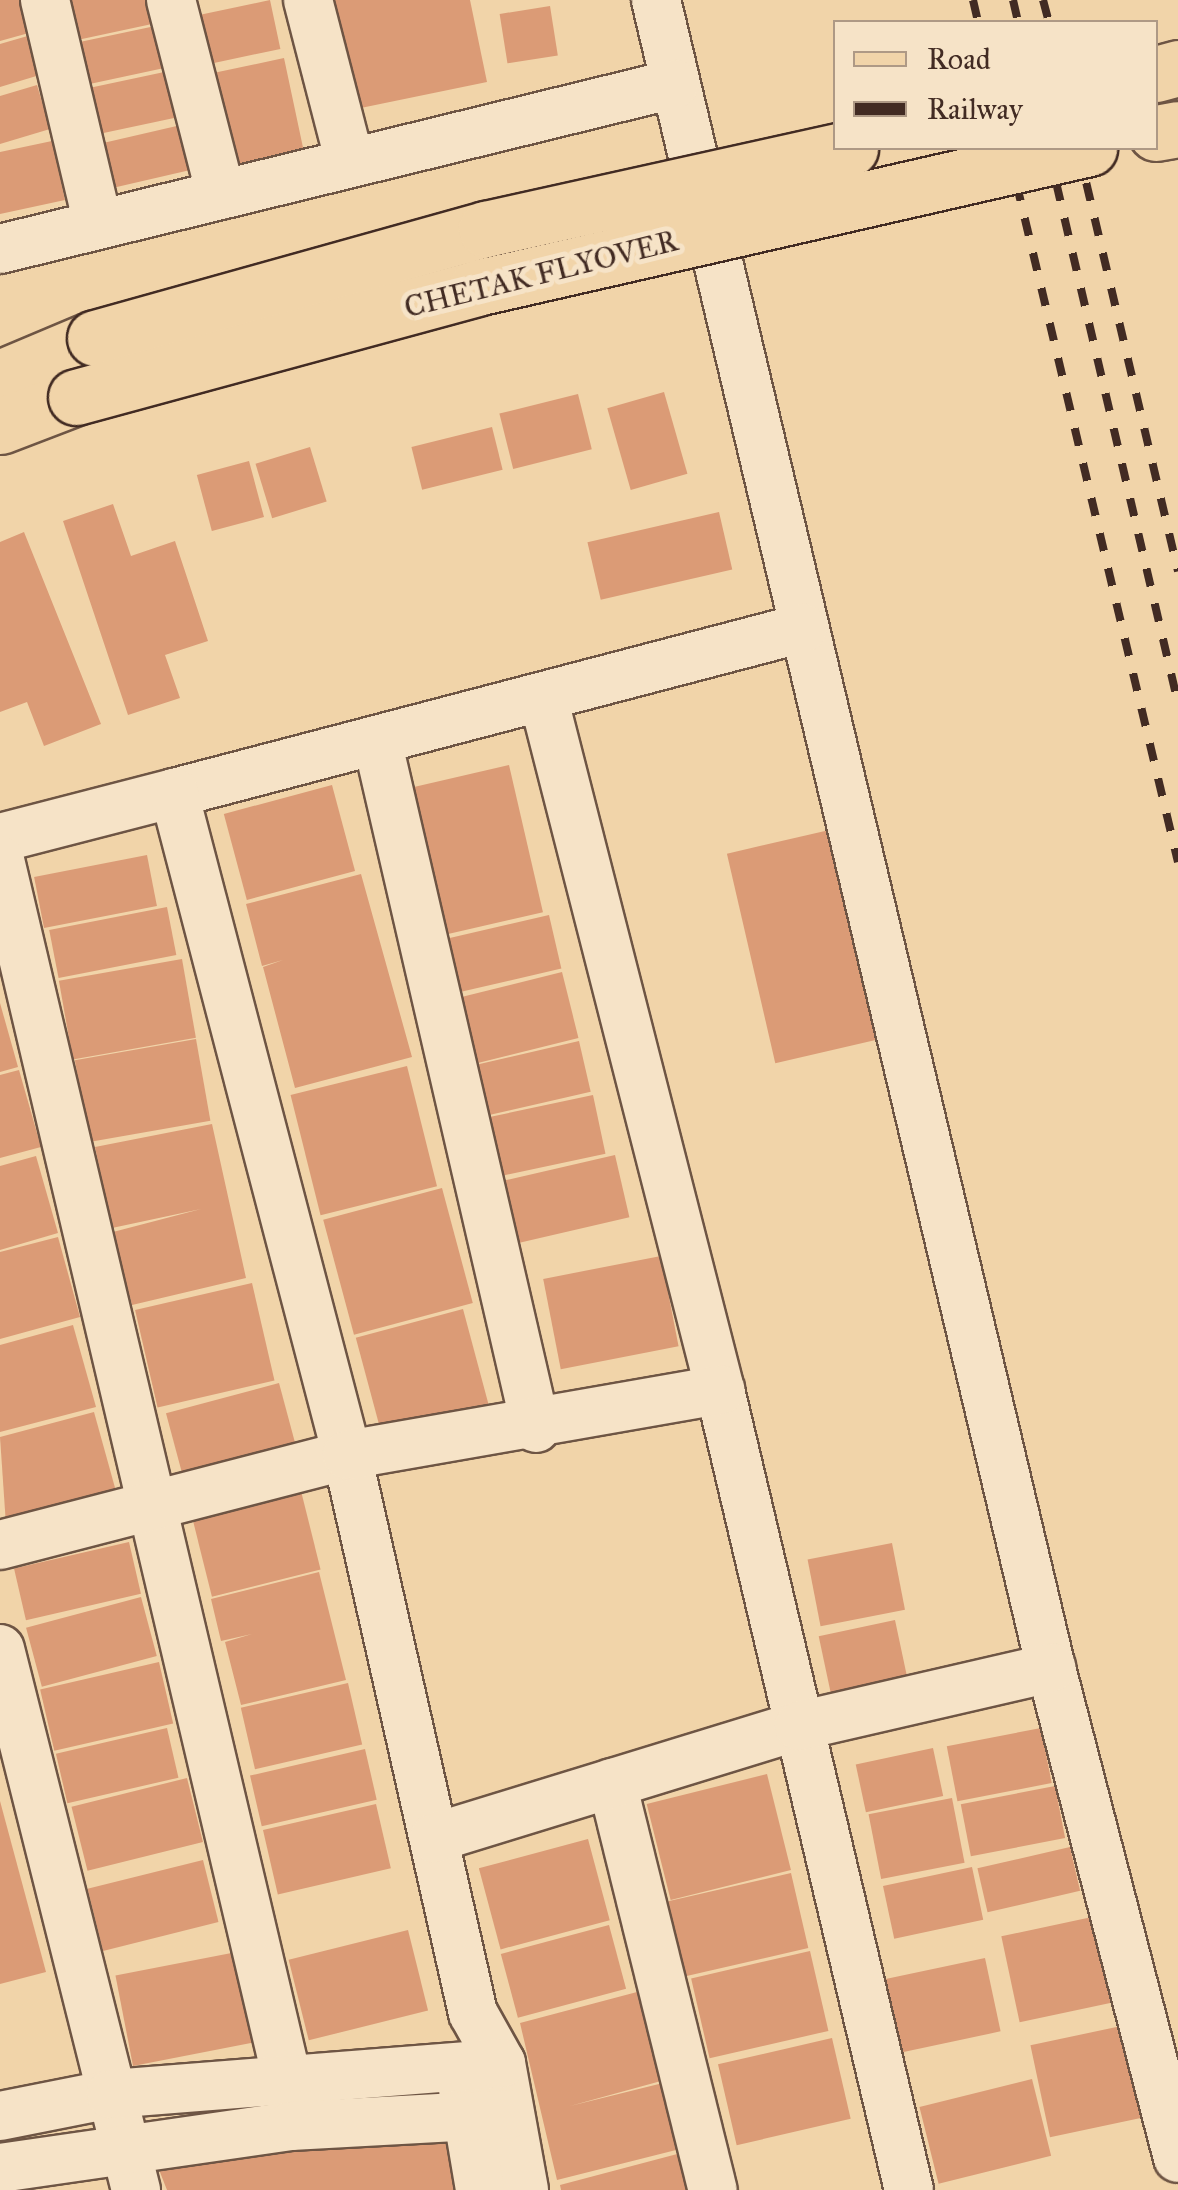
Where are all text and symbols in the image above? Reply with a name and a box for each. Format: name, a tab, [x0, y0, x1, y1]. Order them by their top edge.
legend	[833, 20, 1158, 150]
text: Road	[927, 41, 991, 77]
text: Railway	[927, 91, 1023, 127]
street label: CHETAK FLYOVER	[401, 223, 681, 325]

